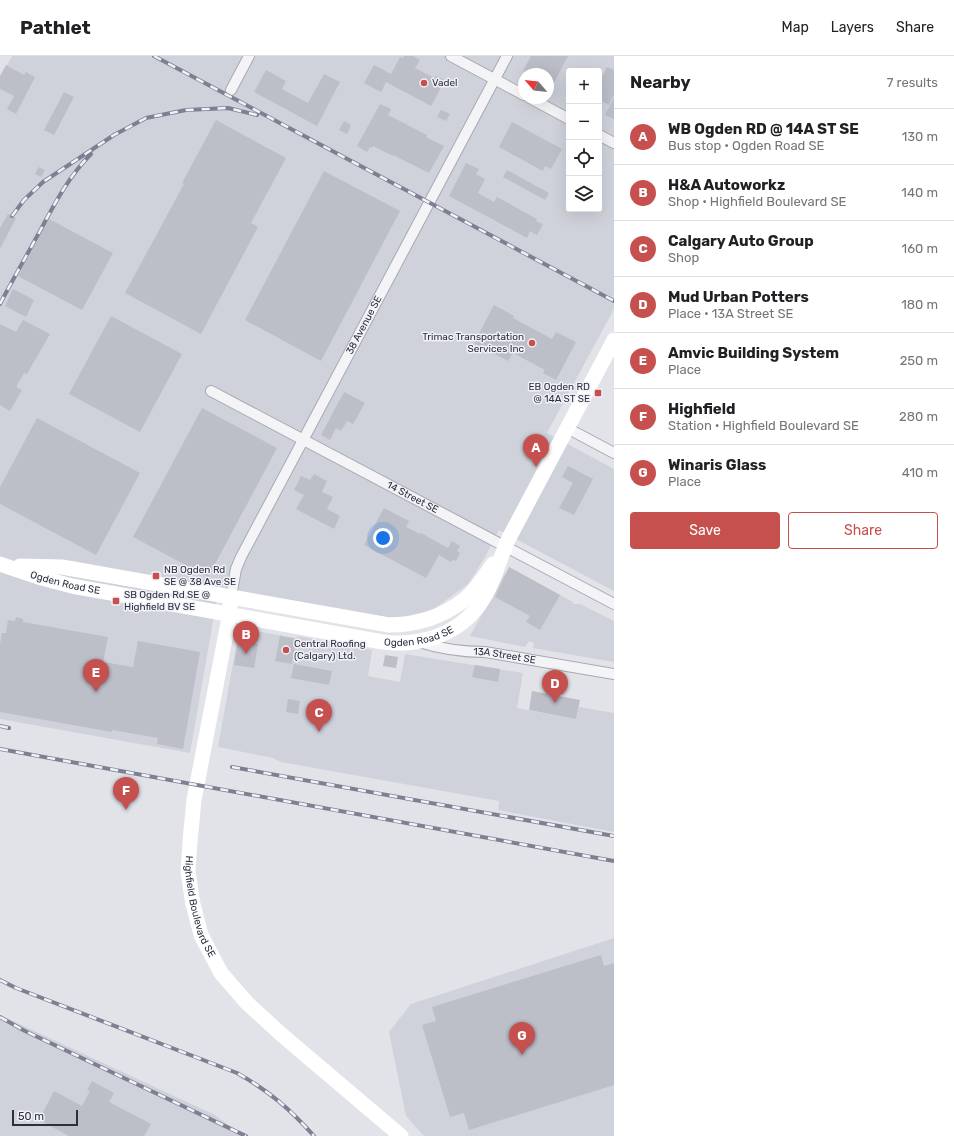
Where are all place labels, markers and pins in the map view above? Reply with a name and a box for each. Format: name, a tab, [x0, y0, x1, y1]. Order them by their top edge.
place label: Vadel	[432, 77, 458, 89]
marker: Vadel	[419, 78, 429, 88]
place label: Trimac Transportation Services Inc	[422, 331, 524, 355]
marker: Trimac Transportation Services Inc	[527, 338, 537, 348]
place label: EB Ogden RD @ 14A ST SE	[529, 381, 590, 405]
marker: EB Ogden RD @ 14A ST SE	[593, 388, 603, 398]
pin: A	[523, 434, 549, 467]
place label: NB Ogden Rd SE @ 38 Ave SE	[164, 564, 236, 588]
marker: NB Ogden Rd SE @ 38 Ave SE	[151, 571, 161, 581]
place label: SB Ogden Rd SE @ Highfield BV SE	[124, 589, 210, 613]
marker: SB Ogden Rd SE @ Highfield BV SE	[111, 596, 121, 606]
pin: B	[233, 621, 259, 654]
place label: Central Roofing (Calgary) Ltd.	[294, 638, 366, 662]
marker: Central Roofing (Calgary) Ltd.	[281, 645, 291, 655]
pin: E	[83, 659, 109, 692]
pin: D	[542, 670, 568, 703]
pin: C	[306, 699, 332, 732]
pin: F	[113, 777, 139, 810]
pin: G	[509, 1022, 535, 1055]

